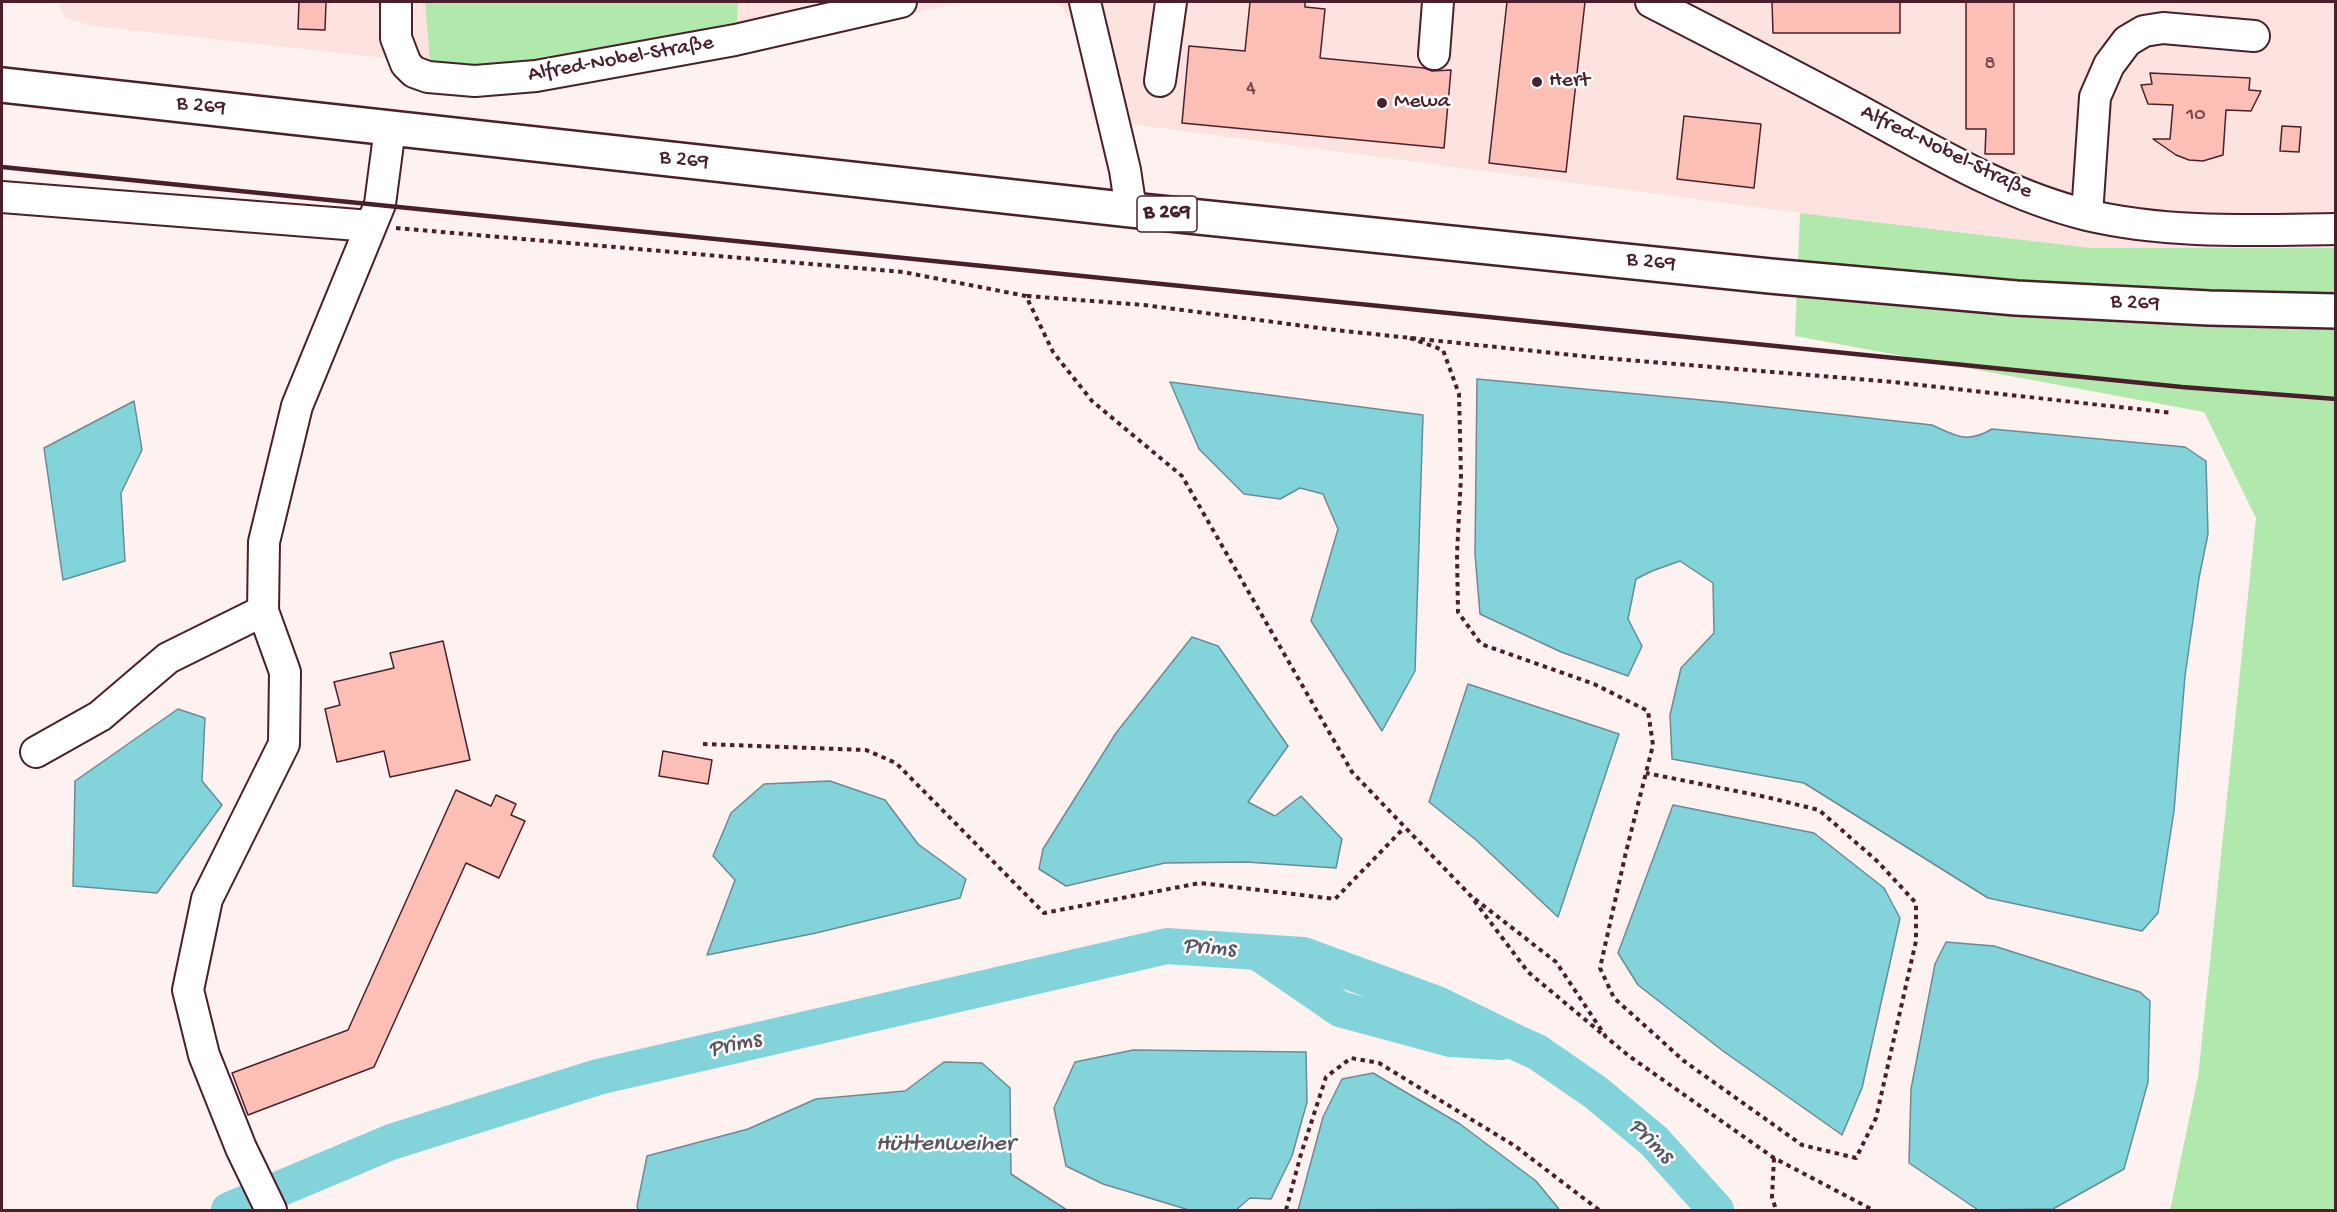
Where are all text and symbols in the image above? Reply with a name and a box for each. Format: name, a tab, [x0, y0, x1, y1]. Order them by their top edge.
street label: Alfred-Nobel-Straße	[526, 31, 716, 89]
house number: 8	[1985, 53, 1995, 77]
place label: Hert	[1549, 69, 1590, 95]
marker: Hert	[1530, 75, 1544, 89]
house number: 4	[1246, 78, 1256, 102]
place label: Mewa	[1394, 90, 1450, 116]
street label: B 269	[175, 91, 227, 123]
marker: Mewa	[1375, 96, 1389, 110]
street label: Alfred-Nobel-Straße	[1856, 100, 2036, 206]
house number: 10	[2186, 104, 2206, 128]
street label: B 269	[658, 145, 710, 177]
road number: B 269	[1137, 196, 1197, 232]
street label: B 269	[1625, 247, 1677, 279]
street label: B 269	[2110, 290, 2160, 318]
water label: Prims	[1182, 933, 1236, 965]
water label: Prims	[706, 1026, 764, 1066]
water label: Prims	[1621, 1113, 1679, 1171]
water label: Hüttenweiher	[876, 1131, 1014, 1159]

